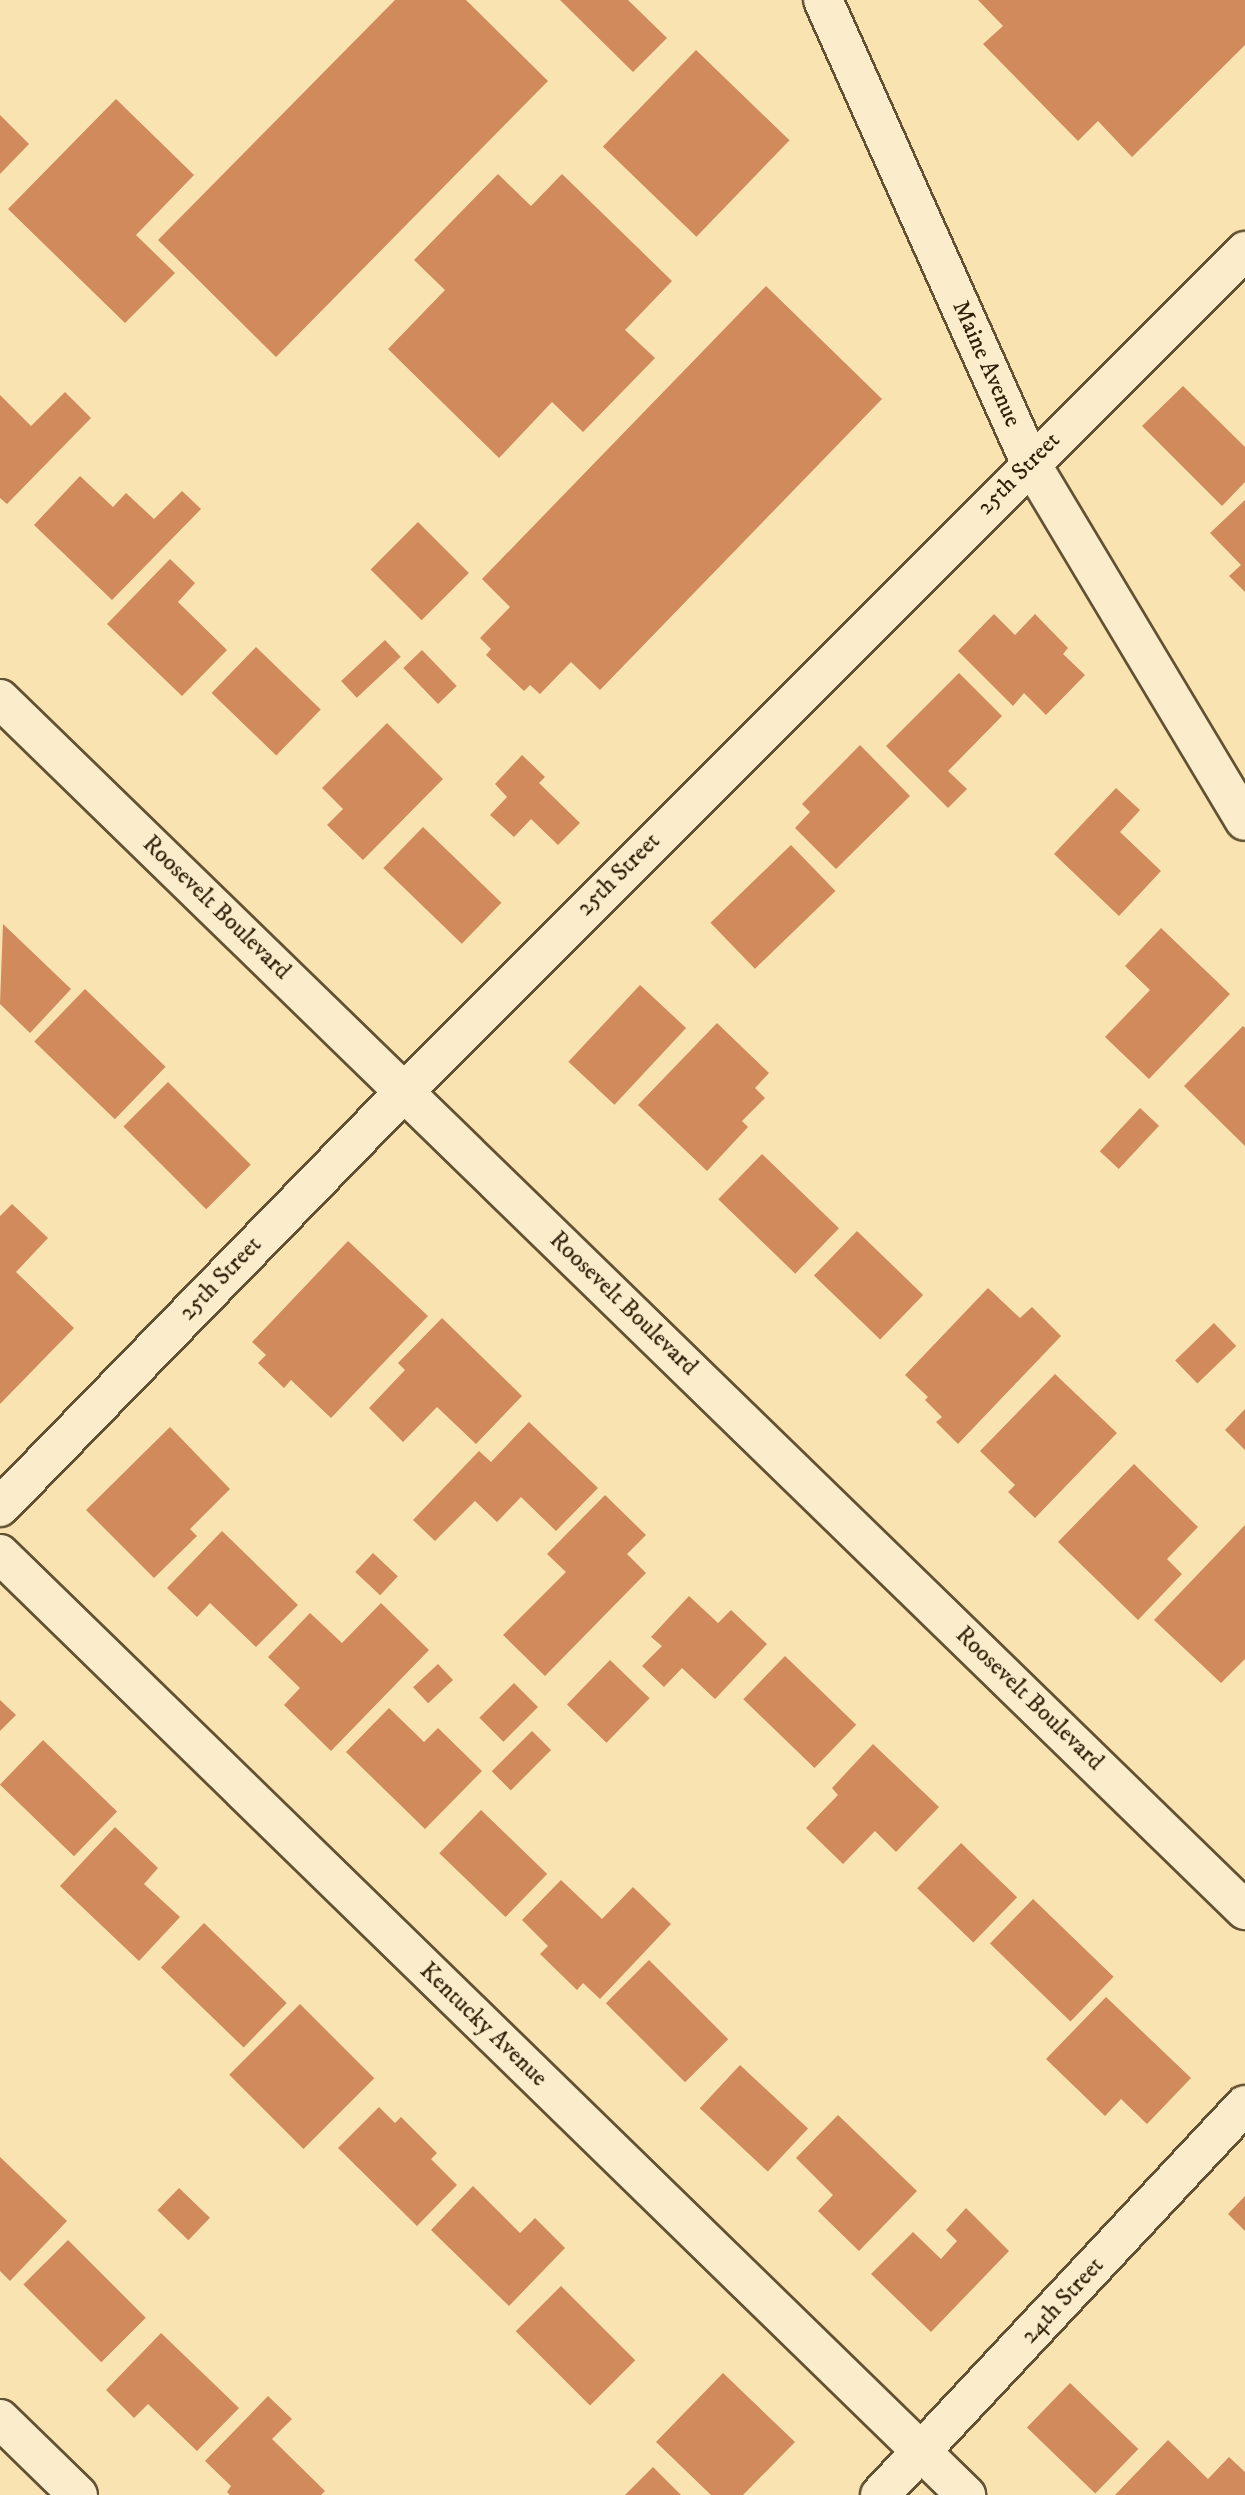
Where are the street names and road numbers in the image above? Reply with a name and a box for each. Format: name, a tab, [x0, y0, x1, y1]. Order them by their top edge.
street label: Maine Avenue	[945, 296, 1027, 432]
street label: 25th Street	[971, 426, 1067, 522]
street label: 25th Street	[571, 827, 667, 923]
street label: Roosevelt Boulevard	[136, 830, 296, 986]
street label: Roosevelt Boulevard	[543, 1226, 703, 1382]
street label: 25th Street	[174, 1231, 268, 1327]
street label: Roosevelt Boulevard	[949, 1621, 1109, 1777]
street label: Kentucky Avenue	[413, 1957, 553, 2093]
street label: 24th Street	[1016, 2252, 1110, 2350]

